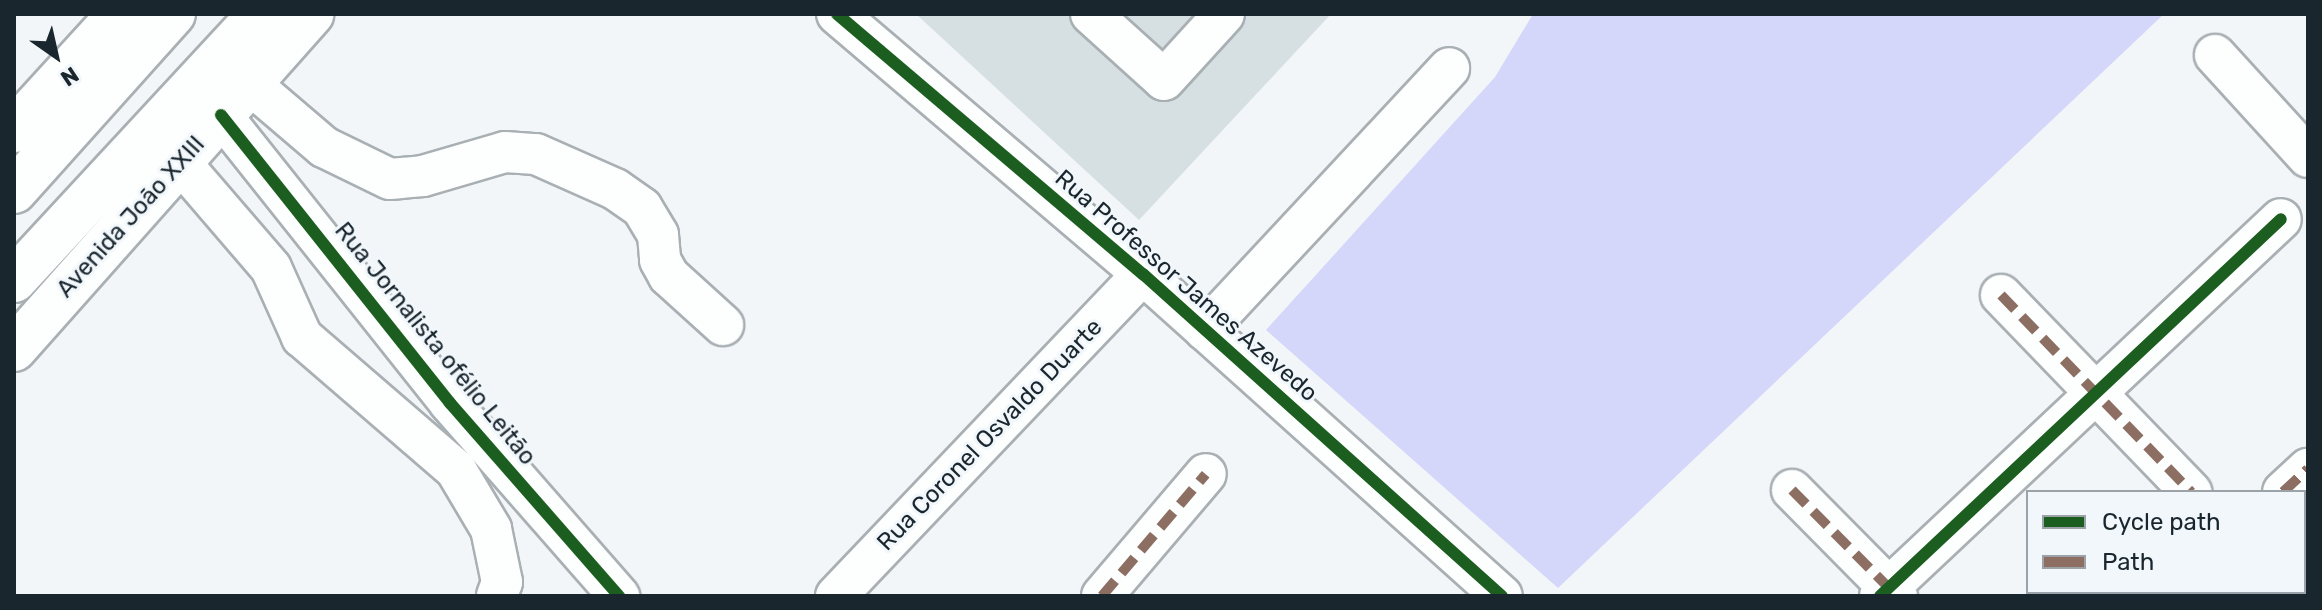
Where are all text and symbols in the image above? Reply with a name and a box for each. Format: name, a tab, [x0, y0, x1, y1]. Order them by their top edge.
north arrow	[16, 16, 96, 96]
text: N	[56, 61, 84, 92]
street label: Avenida João XXIII	[51, 130, 211, 304]
street label: Rua Professor James Azevedo	[1048, 164, 1324, 408]
street label: Rua Jornalista ofélio Leitão	[328, 217, 542, 471]
street label: Rua Coronel Osvaldo Duarte	[871, 313, 1109, 557]
legend	[2026, 490, 2306, 594]
text: Cycle path	[2102, 508, 2221, 536]
text: Path	[2102, 548, 2154, 576]

